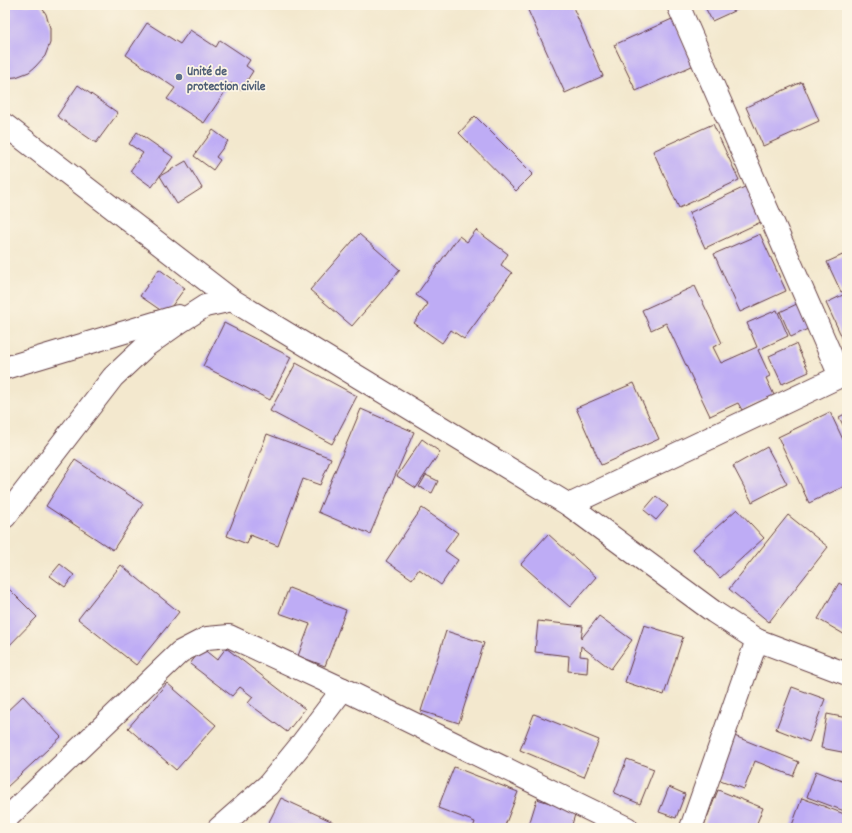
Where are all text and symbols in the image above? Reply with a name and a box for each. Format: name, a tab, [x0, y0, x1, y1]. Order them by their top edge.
place label: Unité de protection civile	[187, 63, 266, 97]
marker: Unité de protection civile	[174, 72, 184, 82]

